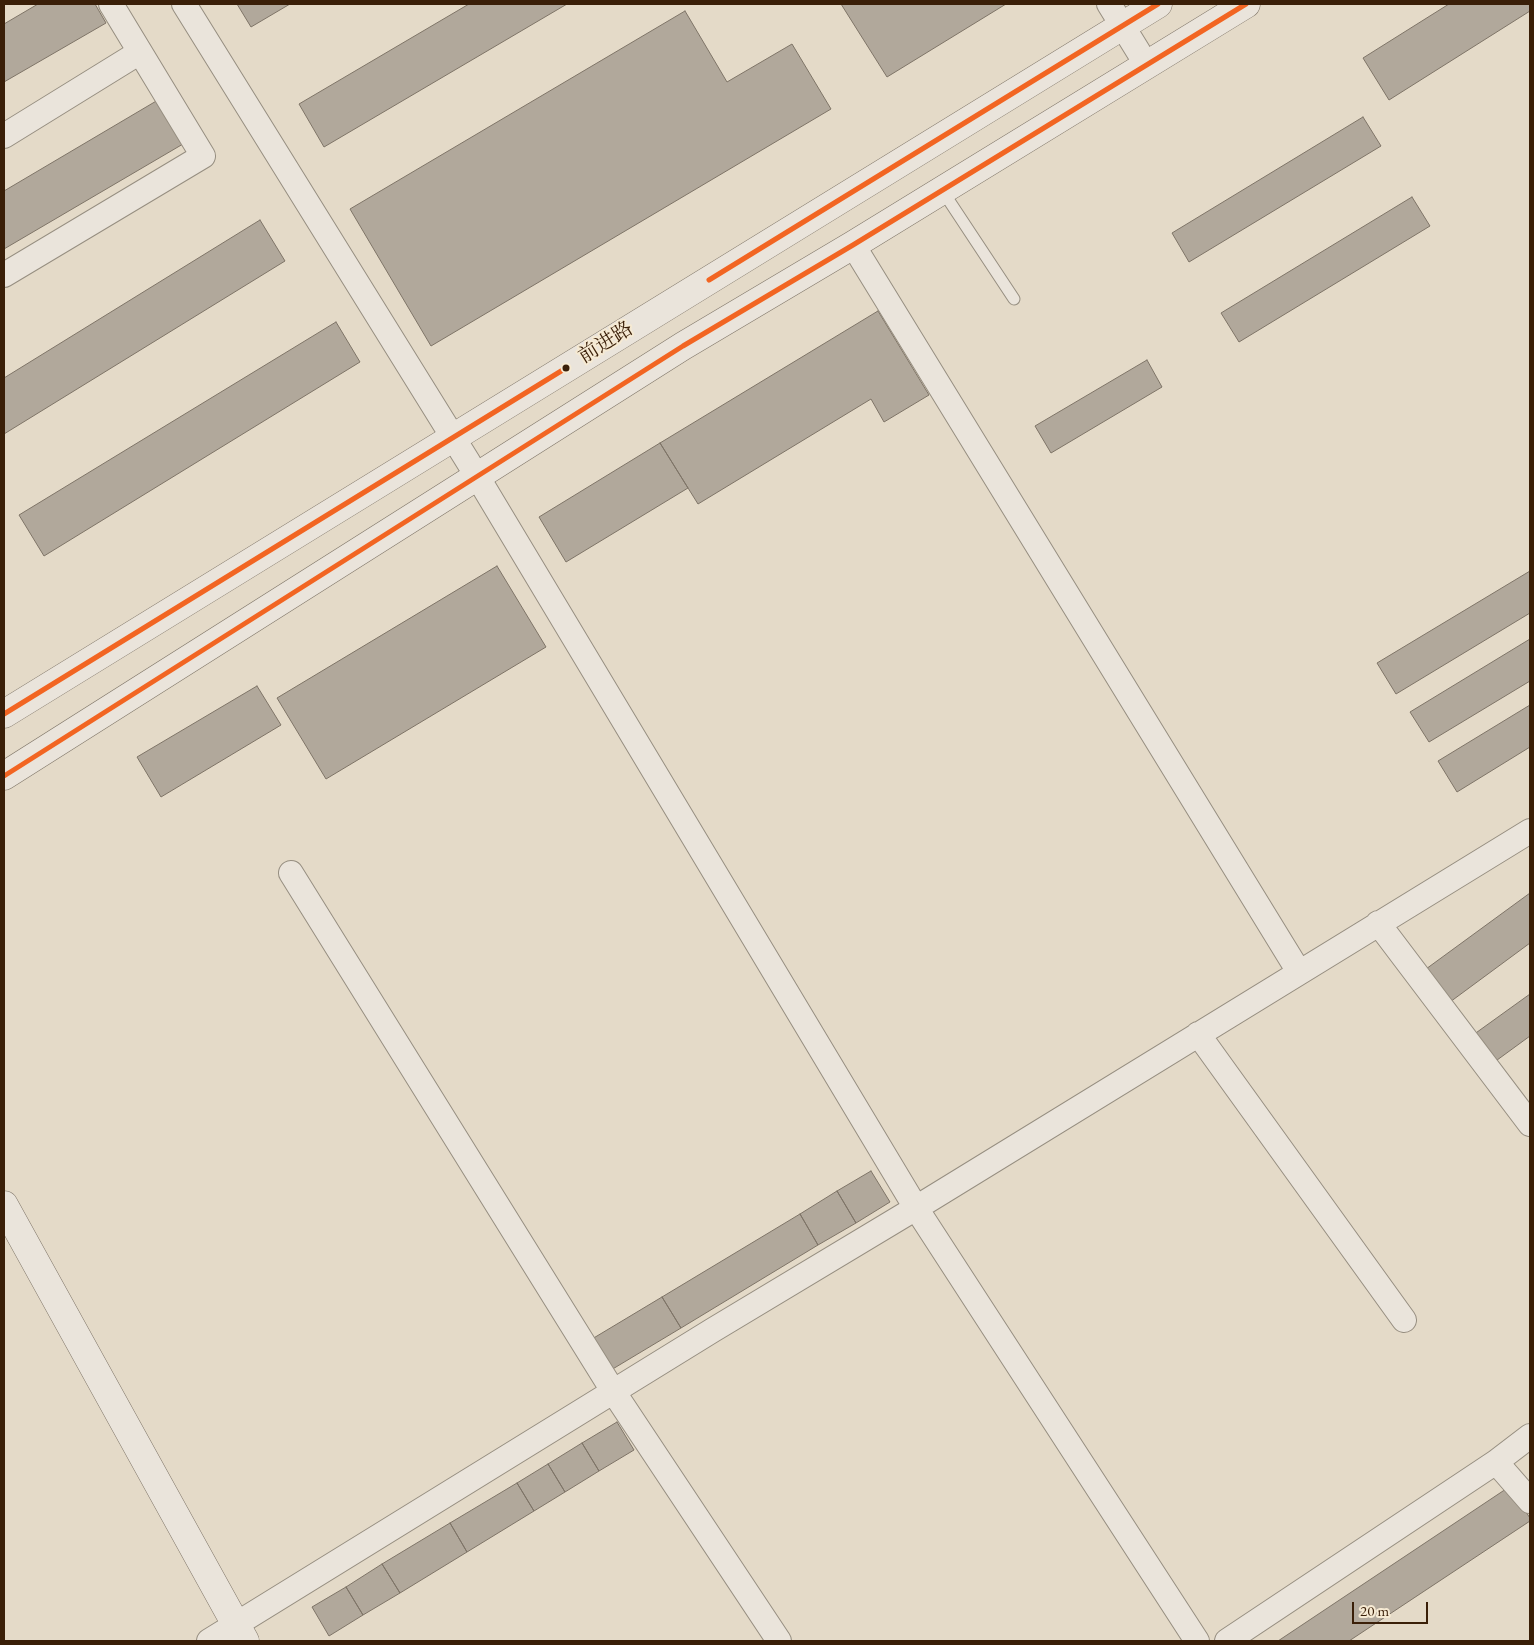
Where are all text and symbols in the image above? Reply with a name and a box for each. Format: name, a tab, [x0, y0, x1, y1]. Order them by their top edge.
street label: 前进路	[574, 317, 638, 369]
unlabelled marker	[561, 363, 571, 373]
scale bar	[1354, 1592, 1430, 1624]
text: 20 m	[1360, 1601, 1389, 1620]

